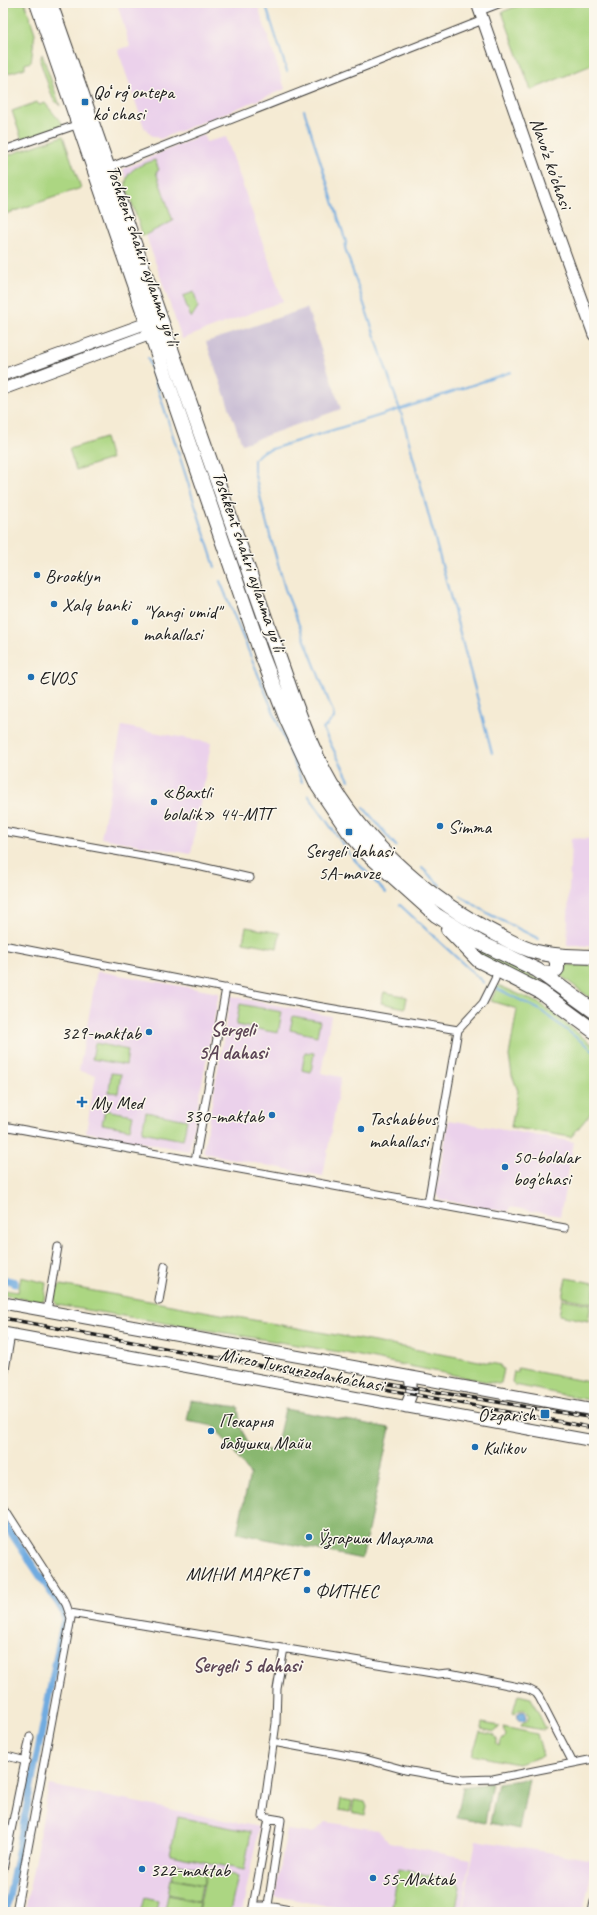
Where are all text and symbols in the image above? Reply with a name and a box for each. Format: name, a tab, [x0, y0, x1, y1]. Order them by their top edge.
place label: Qoʻrgʻontepa koʻchasi	[93, 80, 176, 126]
marker: Qoʻrgʻontepa koʻchasi	[80, 97, 90, 107]
street label: Navo'z ko'chasi	[524, 115, 579, 214]
street label: Toshkent shahri aylanma yoʻli	[101, 162, 186, 351]
street label: Toshkent shahri aylanma yoʻli	[207, 468, 292, 657]
place label: Brooklyn	[45, 564, 101, 588]
marker: Brooklyn	[32, 570, 42, 580]
place label: Xalq banki	[62, 593, 133, 617]
marker: Xalq banki	[49, 599, 59, 609]
place label: "Yangi umid" mahallasi	[143, 600, 224, 646]
marker: "Yangi umid" mahallasi	[130, 617, 140, 627]
place label: EVOS	[39, 666, 79, 690]
marker: EVOS	[26, 672, 36, 682]
place label: «Baxtli bolalik» 44-MTT	[162, 780, 278, 826]
marker: «Baxtli bolalik» 44-MTT	[149, 797, 159, 807]
place label: Simma	[448, 815, 492, 839]
marker: Simma	[435, 821, 445, 831]
marker: Sergeli dahasi 5A-mavze	[344, 827, 354, 837]
place label: Sergeli dahasi 5A-mavze	[305, 839, 396, 885]
district label: Sergeli 5A dahasi	[198, 1017, 271, 1065]
place label: 329-maktab	[61, 1021, 143, 1045]
marker: 329-maktab	[144, 1027, 154, 1037]
place label: My Med	[91, 1091, 146, 1115]
marker: My Med	[76, 1096, 88, 1108]
place label: 330-maktab	[184, 1104, 266, 1128]
place label: Tashabbus mahallasi	[369, 1107, 439, 1153]
marker: 330-maktab	[267, 1110, 277, 1120]
marker: Tashabbus mahallasi	[356, 1124, 366, 1134]
place label: 50-bolalar bog'chasi	[513, 1145, 582, 1191]
marker: 50-bolalar bog'chasi	[500, 1162, 510, 1172]
street label: Mirzo Tursunzoda ko'chasi	[218, 1342, 388, 1398]
place label: O‘zgarish	[478, 1403, 537, 1427]
marker: O‘zgarish	[539, 1408, 551, 1420]
place label: Пекарня бабушки Майи	[219, 1409, 311, 1455]
marker: Пекарня бабушки Майи	[206, 1426, 216, 1436]
place label: Kulikov	[483, 1436, 527, 1460]
marker: Kulikov	[470, 1442, 480, 1452]
place label: Ўзгариш Маҳалла	[317, 1526, 434, 1550]
marker: Ўзгариш Маҳалла	[304, 1532, 314, 1542]
place label: МИНИ МАРКЕТ	[186, 1562, 304, 1586]
marker: МИНИ МАРКЕТ	[302, 1568, 312, 1578]
place label: ФИТНЕС	[315, 1579, 380, 1603]
marker: ФИТНЕС	[302, 1585, 312, 1595]
district label: Sergeli 5 dahasi	[193, 1653, 304, 1678]
place label: 322-maktab	[150, 1858, 232, 1882]
marker: 322-maktab	[137, 1864, 147, 1874]
place label: 55-Maktab	[381, 1867, 457, 1891]
marker: 55-Maktab	[368, 1873, 378, 1883]

